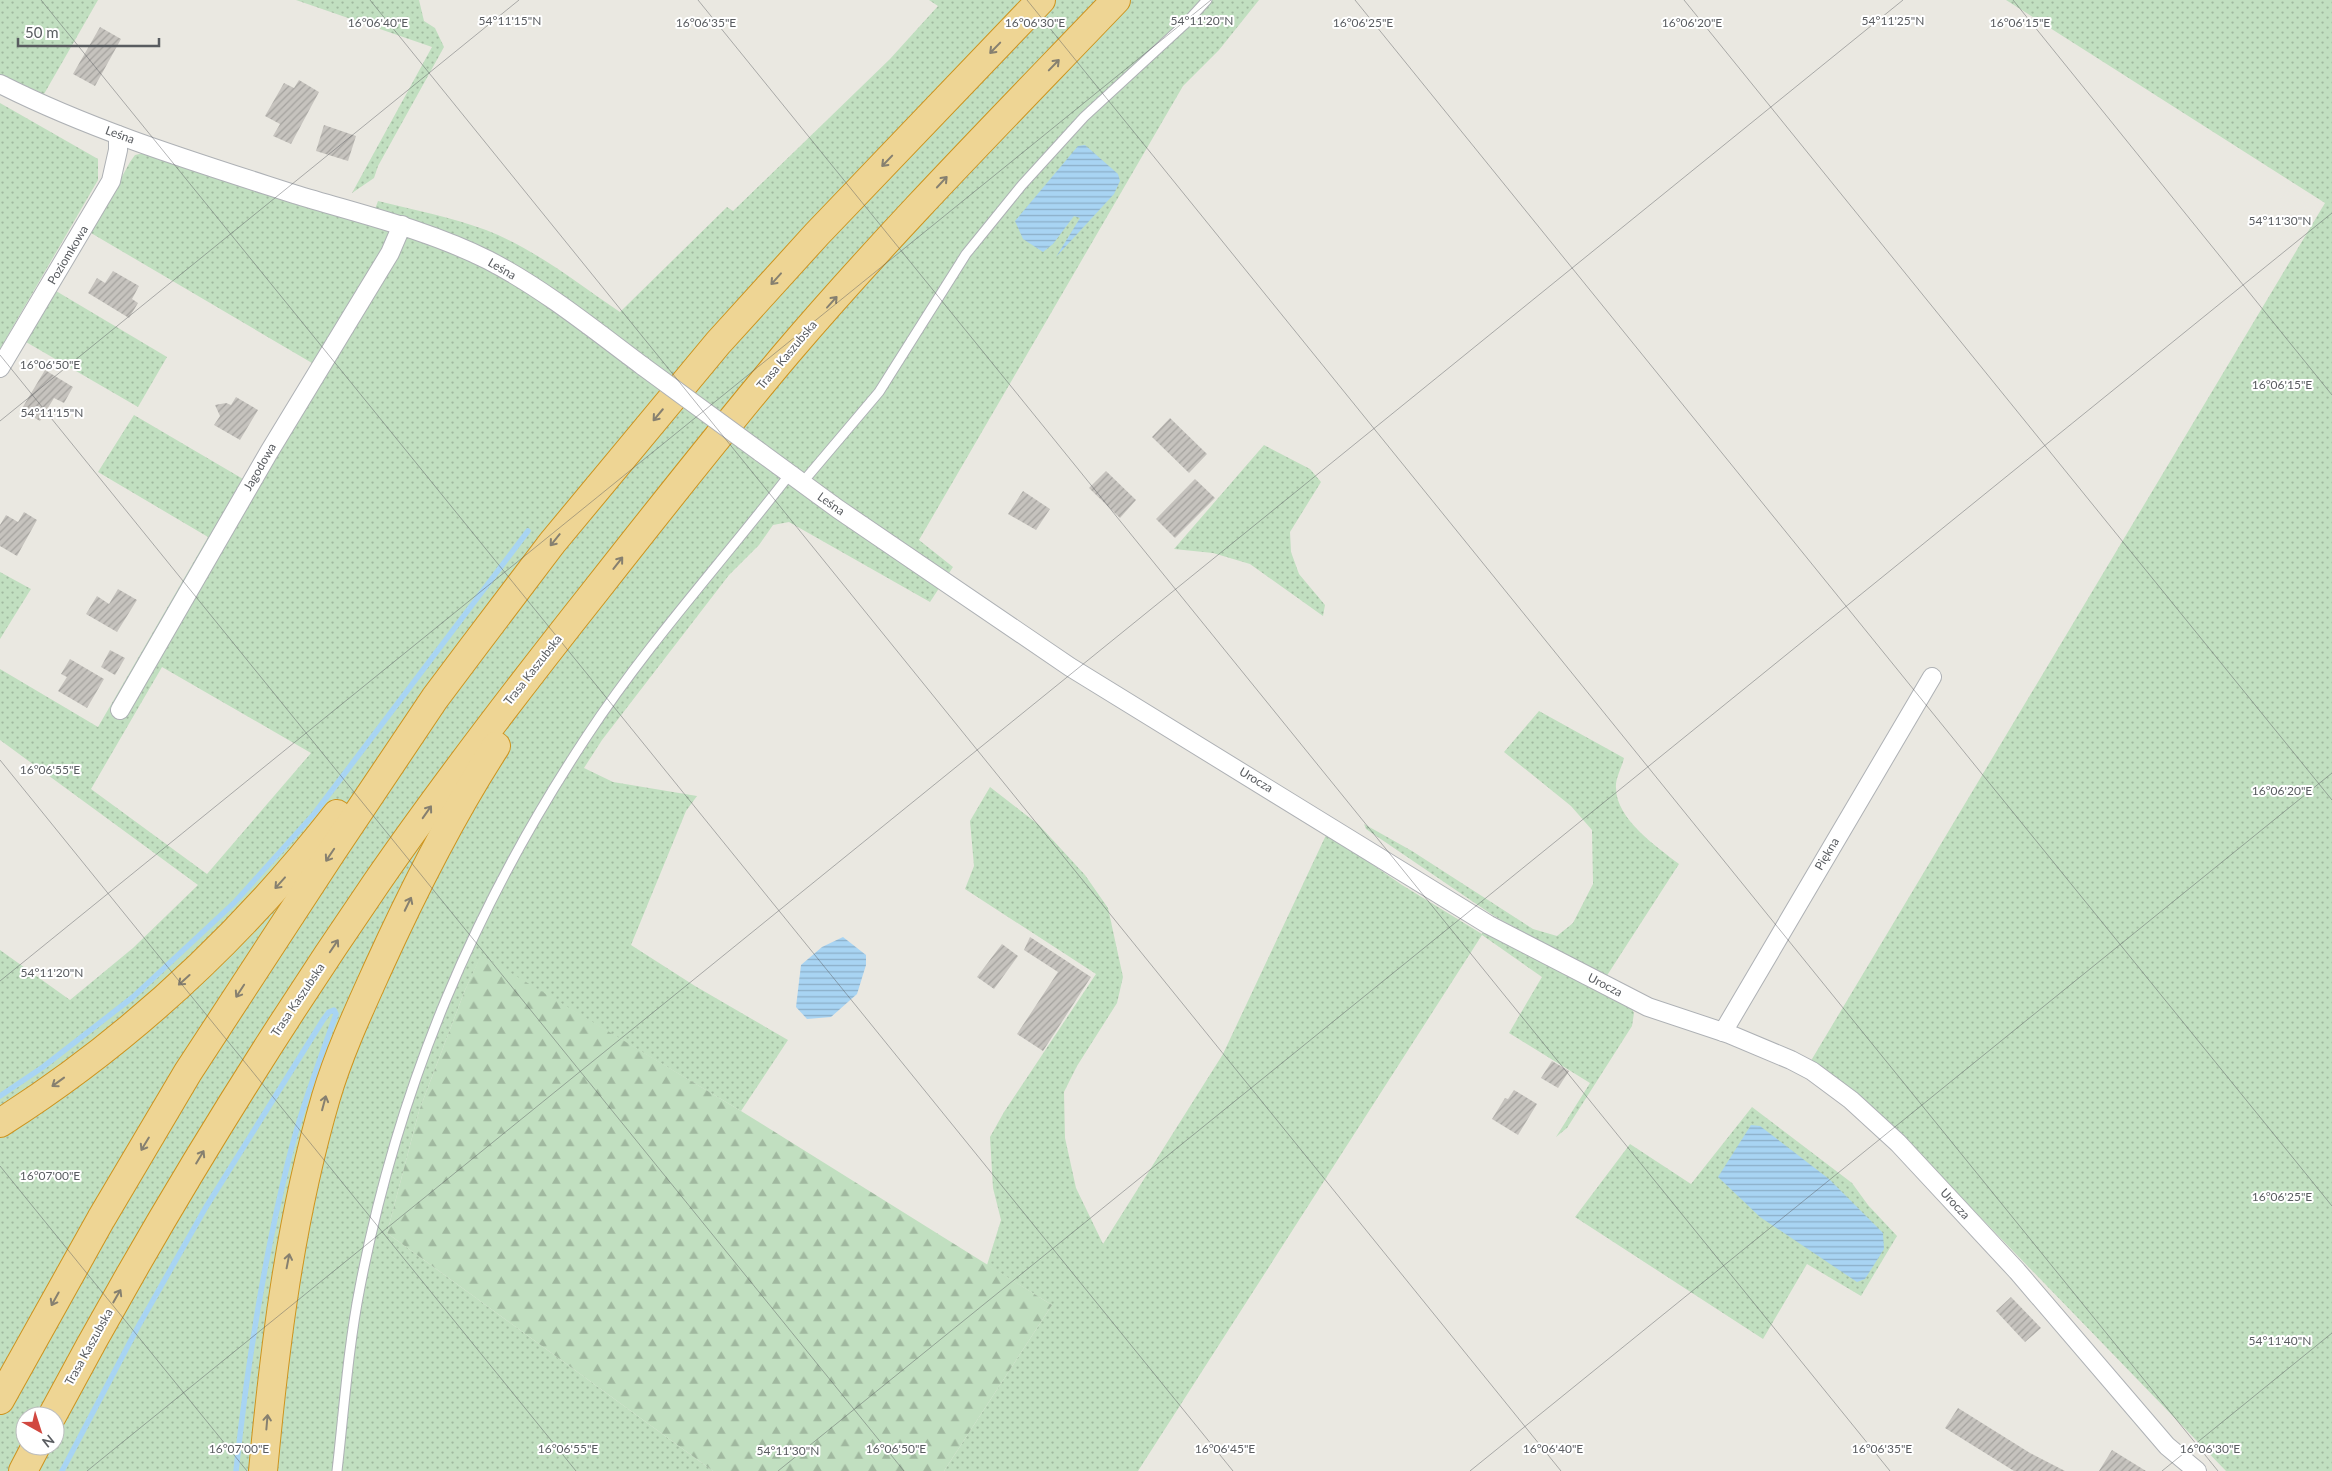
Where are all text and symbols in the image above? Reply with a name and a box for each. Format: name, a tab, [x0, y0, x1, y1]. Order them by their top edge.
text: 54°11'15"N	[479, 13, 541, 28]
text: 54°11'20"N	[1171, 13, 1233, 28]
text: 54°11'25"N	[1862, 13, 1924, 28]
scale bar	[18, 15, 159, 47]
text: 16°06'40"E	[348, 15, 408, 30]
text: 16°06'35"E	[676, 15, 736, 30]
text: 16°06'30"E	[1005, 15, 1065, 30]
text: 16°06'25"E	[1333, 15, 1393, 30]
text: 16°06'20"E	[1662, 15, 1722, 30]
text: 16°06'15"E	[1990, 15, 2050, 30]
text: 50 m	[25, 23, 59, 41]
one-way arrow	[989, 42, 1001, 54]
one-way arrow	[1048, 58, 1060, 71]
street label: Leśna	[104, 122, 137, 147]
one-way arrow	[881, 154, 893, 167]
one-way arrow	[936, 176, 948, 189]
text: 54°11'30"N	[2249, 213, 2311, 228]
street label: Poziomkowa	[44, 222, 91, 287]
street label: Leśna	[486, 255, 519, 283]
one-way arrow	[770, 273, 782, 286]
one-way arrow	[827, 296, 838, 309]
street label: Trasa Kaszubska	[753, 317, 820, 392]
text: 16°06'50"E	[20, 357, 80, 372]
text: 16°06'15"E	[2252, 377, 2312, 392]
text: 54°11'15"N	[21, 405, 83, 420]
one-way arrow	[652, 408, 663, 421]
street label: Jagodowa	[240, 440, 279, 493]
street label: Leśna	[815, 489, 848, 518]
one-way arrow	[549, 533, 560, 546]
one-way arrow	[612, 557, 623, 570]
street label: Trasa Kaszubska	[500, 631, 565, 708]
text: 16°06'55"E	[20, 762, 80, 777]
street label: Urocza	[1237, 764, 1276, 795]
text: 16°06'20"E	[2252, 783, 2312, 798]
one-way arrow	[422, 805, 432, 819]
street label: Piękna	[1811, 835, 1842, 873]
one-way arrow	[325, 848, 335, 862]
one-way arrow	[274, 877, 286, 890]
one-way arrow	[403, 896, 413, 911]
one-way arrow	[330, 939, 340, 953]
street label: Trasa Kaszubska	[267, 960, 328, 1039]
text: 54°11'20"N	[21, 965, 83, 980]
street label: Urocza	[1585, 970, 1625, 1000]
one-way arrow	[178, 974, 191, 986]
one-way arrow	[235, 983, 245, 997]
one-way arrow	[52, 1077, 66, 1087]
one-way arrow	[320, 1095, 330, 1111]
one-way arrow	[140, 1136, 150, 1150]
one-way arrow	[196, 1150, 206, 1164]
text: 16°07'00"E	[20, 1168, 80, 1183]
street label: Urocza	[1937, 1185, 1973, 1222]
text: 16°06'25"E	[2252, 1189, 2312, 1204]
one-way arrow	[284, 1254, 293, 1270]
one-way arrow	[113, 1290, 123, 1304]
one-way arrow	[50, 1291, 59, 1306]
street label: Trasa Kaszubska	[61, 1306, 116, 1388]
text: 54°11'40"N	[2249, 1333, 2311, 1348]
north arrow	[15, 1406, 65, 1456]
one-way arrow	[263, 1415, 272, 1431]
text: N	[39, 1431, 58, 1451]
text: 16°07'00"E	[209, 1441, 269, 1456]
text: 16°06'55"E	[538, 1441, 598, 1456]
text: 16°06'50"E	[866, 1441, 926, 1456]
text: 16°06'45"E	[1195, 1441, 1255, 1456]
text: 16°06'40"E	[1523, 1441, 1583, 1456]
text: 16°06'35"E	[1852, 1441, 1912, 1456]
text: 16°06'30"E	[2180, 1441, 2240, 1456]
text: 54°11'30"N	[757, 1443, 819, 1458]

